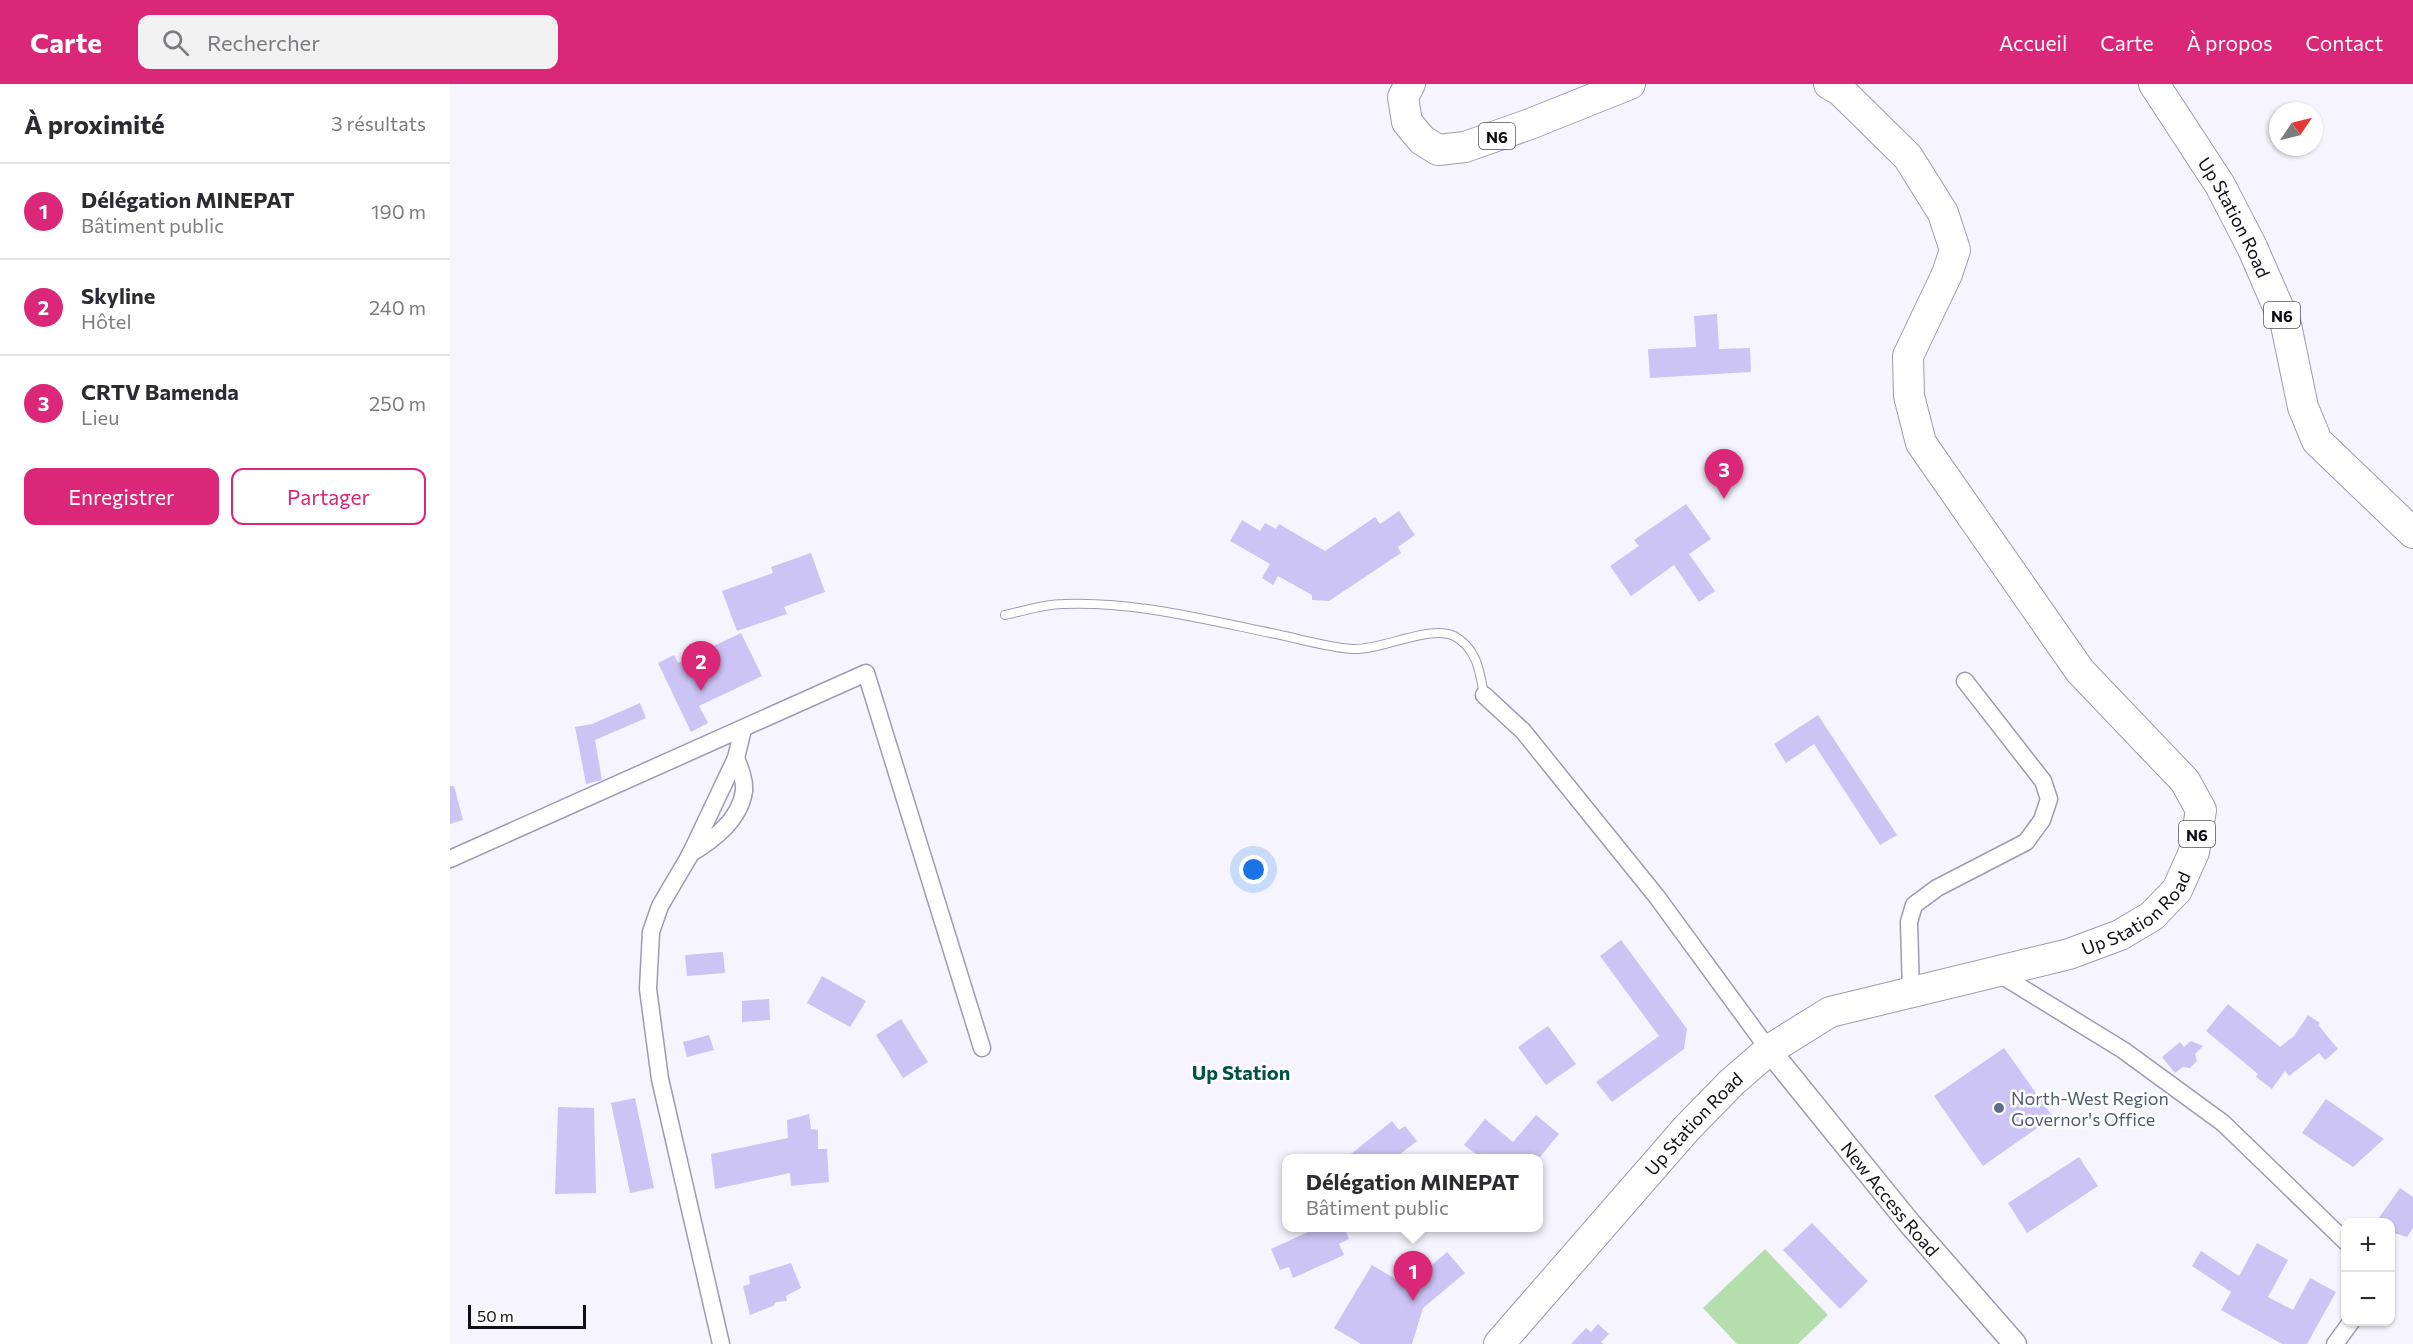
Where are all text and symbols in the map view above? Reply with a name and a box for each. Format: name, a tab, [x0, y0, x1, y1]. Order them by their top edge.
search box	[138, 15, 558, 69]
text: Carte	[30, 25, 102, 59]
icon: search	[159, 26, 192, 59]
text: Rechercher	[207, 29, 320, 56]
text: Accueil	[1999, 30, 2067, 55]
text: Carte	[2100, 30, 2154, 55]
text: À propos	[2187, 30, 2272, 55]
text: Contact	[2305, 30, 2383, 55]
north arrow	[2269, 102, 2323, 156]
text: À proximité	[24, 108, 165, 139]
text: 3 résultats	[331, 111, 426, 135]
road number: N6	[1479, 123, 1515, 149]
street label: Up Station Road	[2194, 153, 2275, 281]
text: Délégation MINEPAT	[81, 186, 294, 213]
text: 1	[39, 199, 48, 223]
text: 190 m	[371, 199, 426, 223]
text: Bâtiment public	[81, 213, 224, 237]
text: Skyline	[81, 282, 155, 309]
text: 2	[38, 295, 49, 319]
text: 240 m	[369, 295, 426, 319]
road number: N6	[2264, 302, 2300, 328]
text: Hôtel	[81, 309, 131, 333]
text: CRTV Bamenda	[81, 378, 239, 405]
text: 3	[38, 391, 49, 415]
text: 250 m	[369, 391, 426, 415]
text: Lieu	[81, 405, 119, 429]
pin: 3	[1704, 450, 1744, 499]
button: Enregistrer	[24, 468, 219, 525]
button: Partager	[231, 468, 426, 525]
pin: 2	[682, 642, 720, 691]
road number: N6	[2179, 821, 2215, 847]
your location	[1239, 855, 1268, 884]
street label: Up Station Road	[2078, 868, 2195, 959]
district label: Up Station	[1192, 1060, 1290, 1084]
street label: Up Station Road	[1640, 1067, 1747, 1180]
place label: North-West Region Governor's Office	[2011, 1087, 2169, 1130]
marker: North-West Region Governor's Office	[1992, 1101, 2006, 1115]
street label: New Access Road	[1837, 1137, 1944, 1261]
popup	[1282, 1154, 1543, 1232]
text: Délégation MINEPAT	[1306, 1168, 1519, 1195]
text: Bâtiment public	[1306, 1195, 1449, 1219]
map controls	[2341, 1218, 2395, 1326]
button: +	[2341, 1218, 2395, 1272]
pin: 1	[1394, 1252, 1432, 1301]
button: −	[2341, 1272, 2395, 1326]
scale bar	[468, 1302, 586, 1330]
text: 50 m	[477, 1306, 514, 1325]

